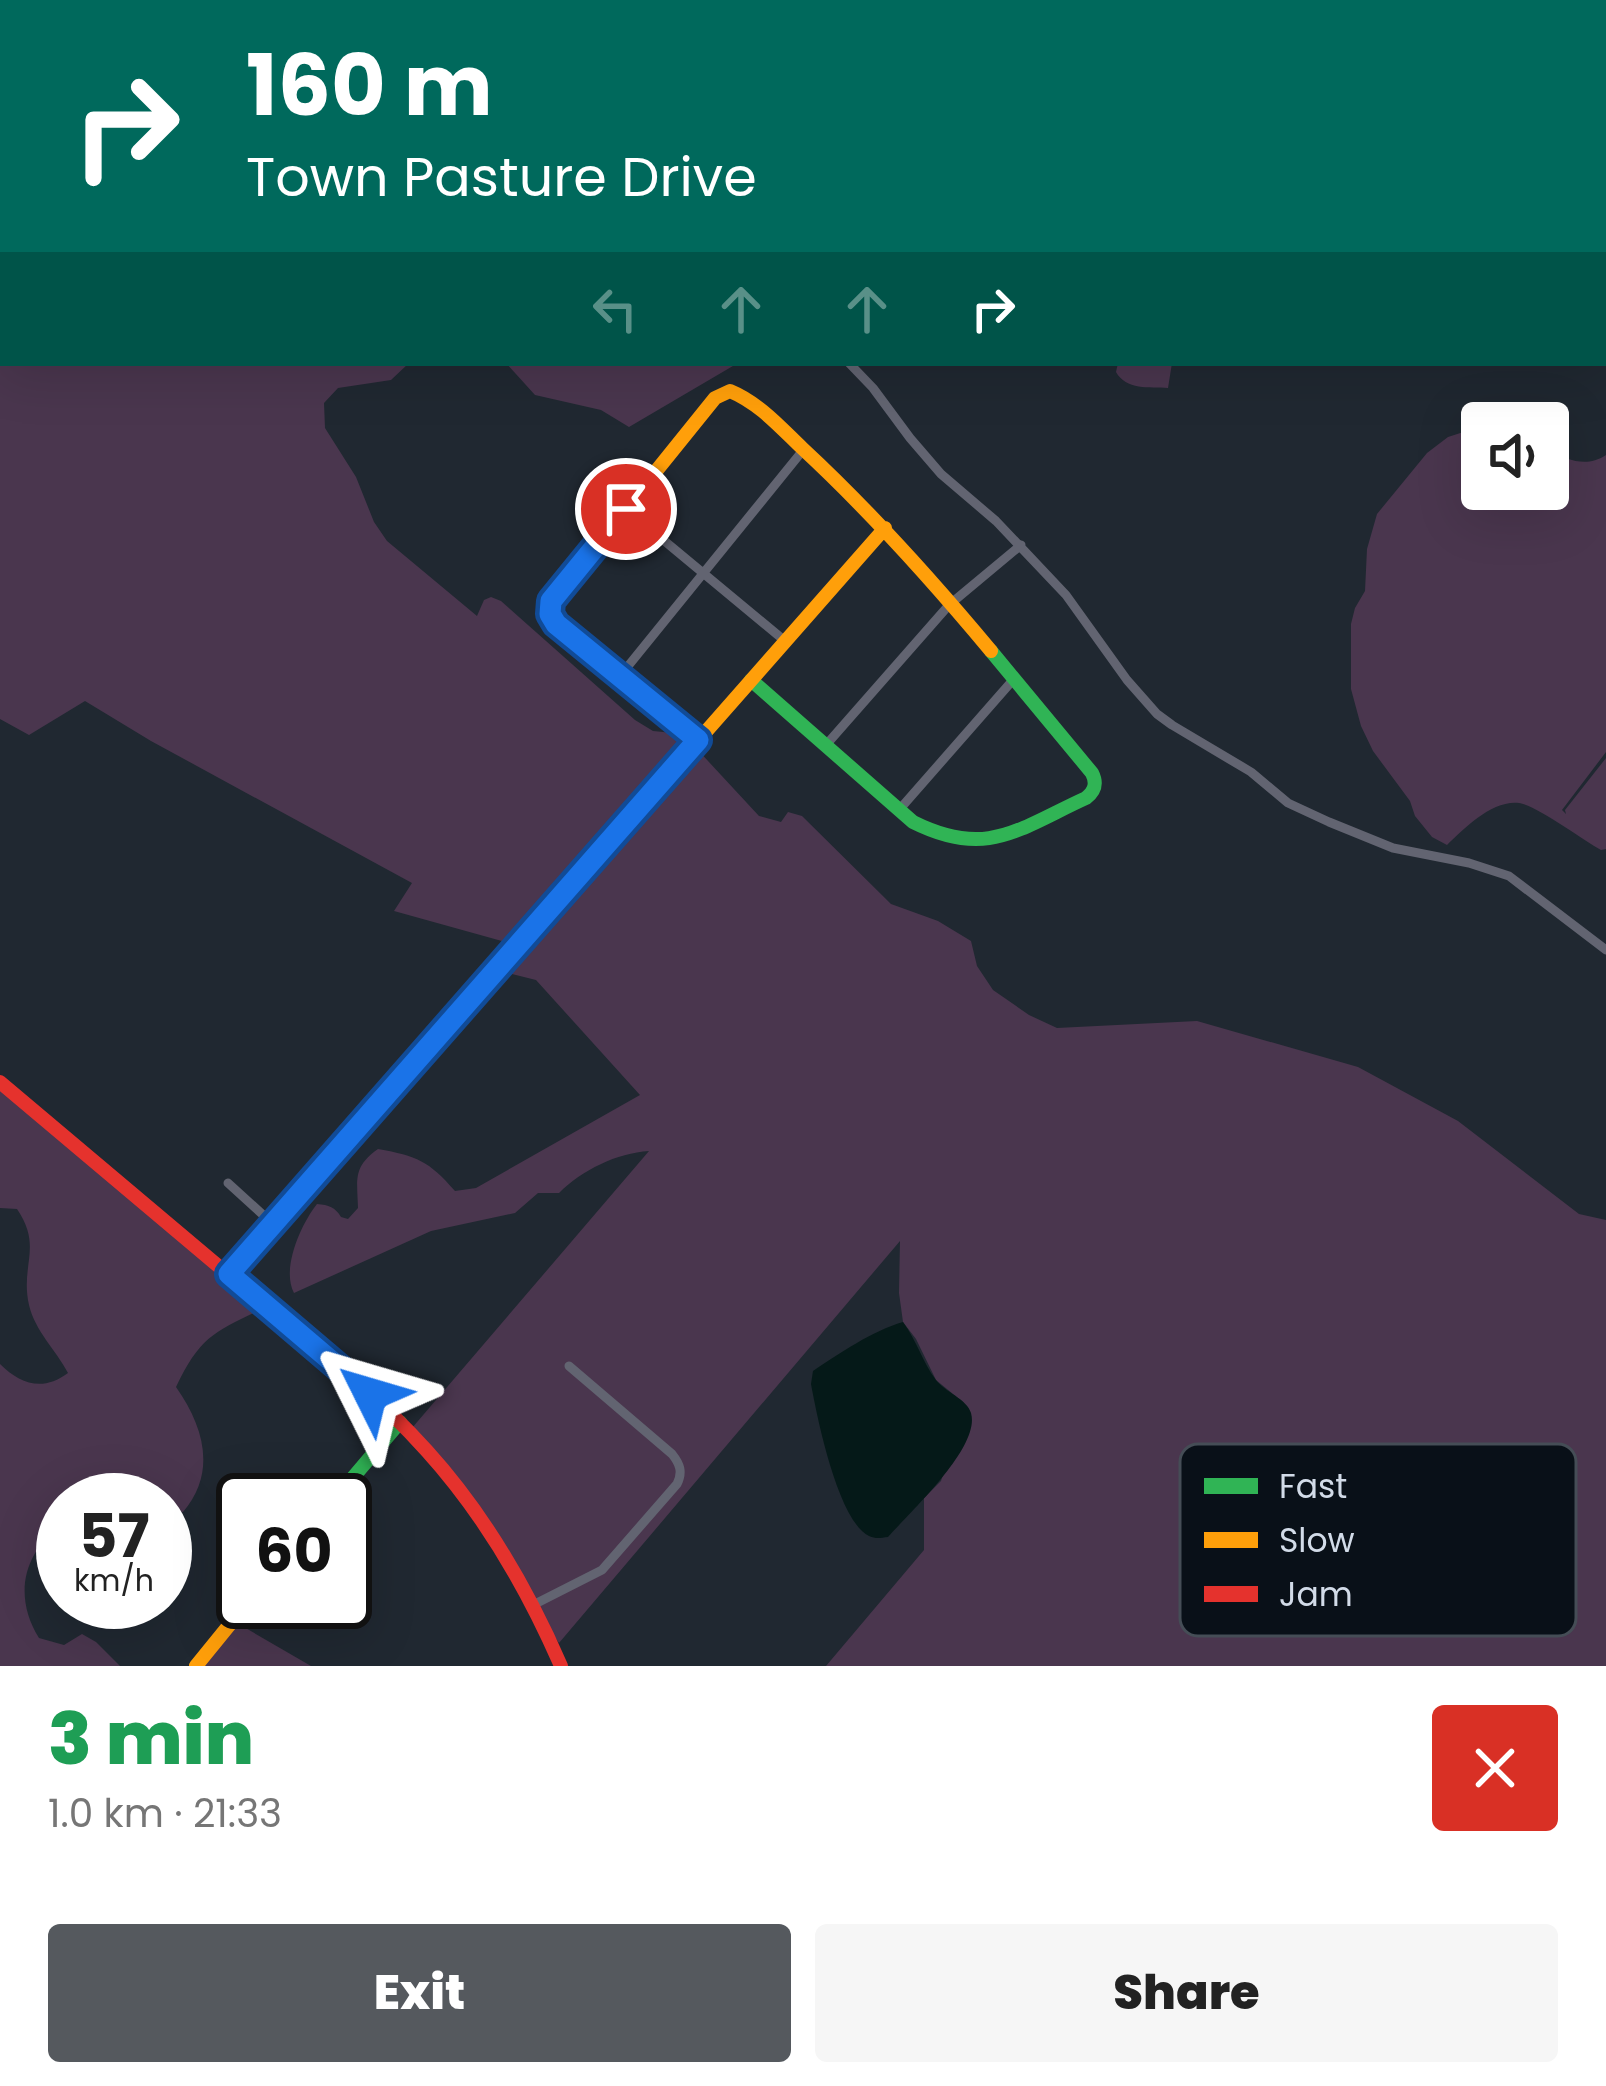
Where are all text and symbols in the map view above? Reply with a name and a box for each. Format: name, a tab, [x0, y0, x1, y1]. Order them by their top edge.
text: 160 m	[246, 27, 493, 144]
icon: right	[48, 48, 204, 204]
text: Town Pasture Drive	[246, 139, 757, 215]
icon: left	[582, 276, 648, 342]
icon: ahead	[708, 276, 774, 342]
icon: ahead	[834, 276, 900, 342]
icon: right	[960, 276, 1026, 342]
map controls	[1461, 402, 1569, 510]
button: sound	[1461, 402, 1569, 510]
pin	[575, 458, 677, 560]
icon: arrive	[593, 476, 659, 542]
position arrow	[307, 1331, 433, 1457]
legend	[1180, 1444, 1576, 1636]
text: Fast	[1279, 1463, 1347, 1510]
speed limit sign: 60	[216, 1473, 372, 1629]
text: 57	[78, 1494, 150, 1578]
text: Slow	[1279, 1517, 1355, 1564]
text: km/h	[74, 1559, 154, 1602]
text: Jam	[1279, 1571, 1353, 1618]
text: 3 min	[48, 1688, 254, 1789]
button: close	[1432, 1705, 1558, 1831]
text: 1.0 km · 21:33	[48, 1786, 282, 1841]
button: Exit	[48, 1924, 791, 2062]
button: Share	[815, 1924, 1558, 2062]

